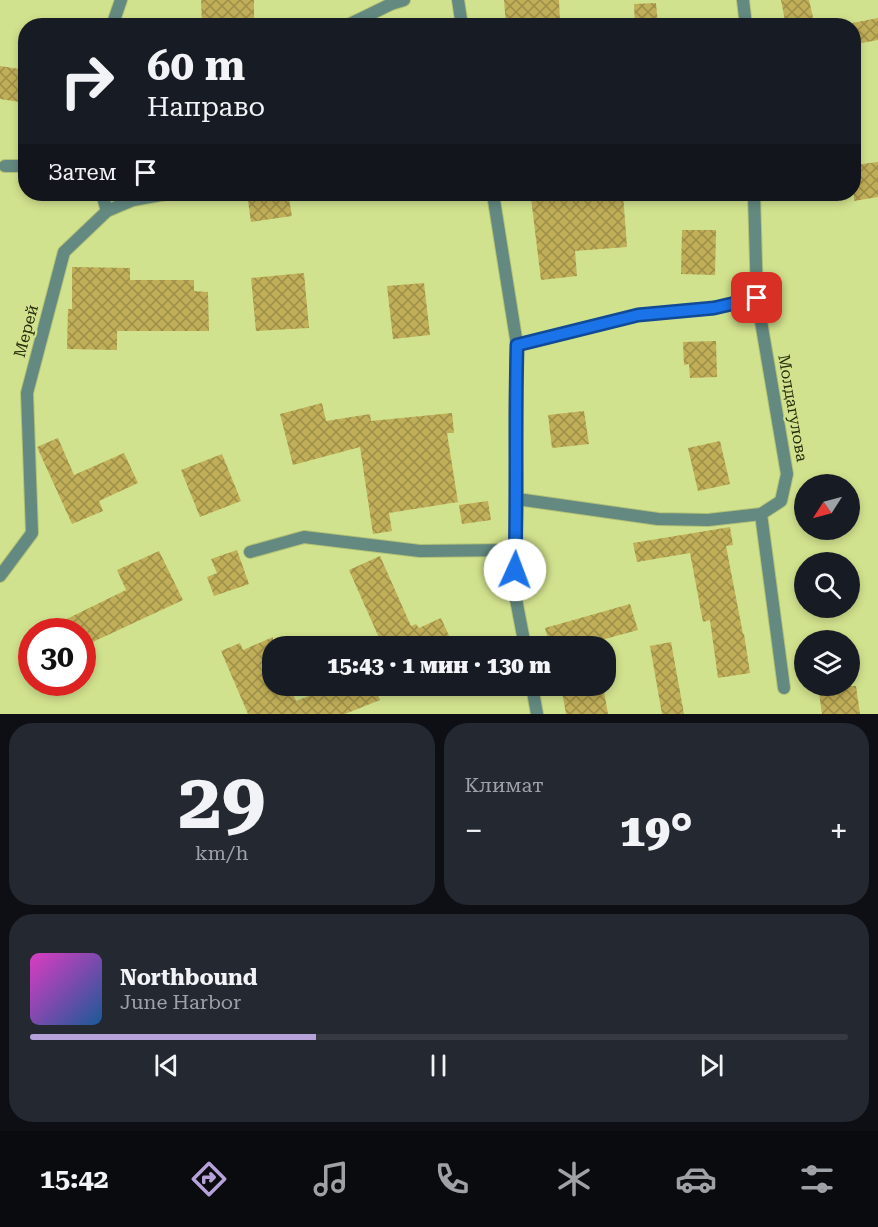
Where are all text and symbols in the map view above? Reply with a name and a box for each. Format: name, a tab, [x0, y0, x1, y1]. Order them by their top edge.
text: 60 m	[147, 41, 245, 90]
icon: right	[48, 42, 126, 120]
text: Направо	[147, 91, 265, 123]
icon: arrive	[129, 156, 162, 189]
text: Затем	[48, 160, 117, 185]
pin	[731, 272, 782, 323]
icon: arrive	[740, 281, 773, 314]
street label: Мерей	[10, 302, 42, 359]
street label: Молдагулова	[774, 353, 812, 463]
north arrow	[794, 474, 860, 540]
map controls	[794, 474, 860, 696]
position arrow	[483, 538, 547, 602]
button: search	[794, 552, 860, 618]
speed limit sign: 30	[18, 618, 96, 696]
button: layers	[794, 630, 860, 696]
text: 15:43 · 1 мин · 130 m	[327, 653, 551, 678]
text: 29	[178, 756, 265, 847]
text: Климат	[465, 773, 544, 797]
text: 19°	[620, 804, 693, 857]
text: −	[465, 811, 483, 850]
text: +	[830, 811, 848, 850]
text: km/h	[195, 841, 249, 865]
text: Northbound	[120, 965, 258, 990]
text: June Harbor	[120, 990, 241, 1014]
icon: previous	[150, 1049, 183, 1082]
icon: pause	[422, 1049, 455, 1082]
icon: next	[695, 1049, 728, 1082]
icon: directions	[188, 1158, 230, 1200]
icon: music	[310, 1158, 352, 1200]
icon: phone	[431, 1158, 473, 1200]
icon: climate	[553, 1158, 595, 1200]
icon: car	[675, 1158, 717, 1200]
icon: filters	[796, 1158, 838, 1200]
text: 15:42	[40, 1163, 109, 1195]

